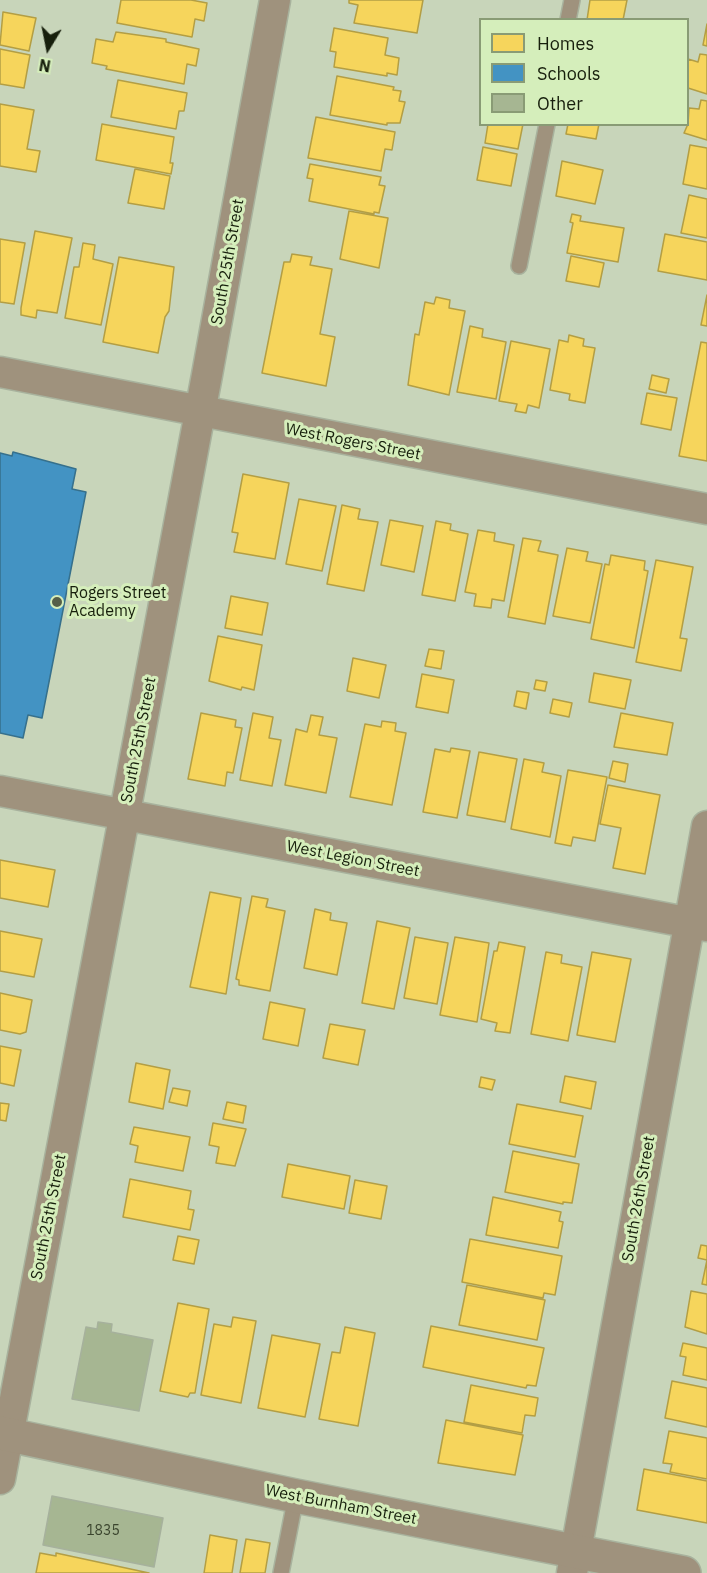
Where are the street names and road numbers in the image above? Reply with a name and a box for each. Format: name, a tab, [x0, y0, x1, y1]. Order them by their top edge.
street label: South 25th Street	[207, 198, 249, 326]
street label: West Rogers Street	[284, 419, 422, 465]
street label: South 25th Street	[117, 676, 161, 804]
street label: West Legion Street	[285, 837, 421, 881]
street label: South 26th Street	[618, 1135, 660, 1263]
street label: South 25th Street	[27, 1153, 71, 1281]
street label: West Burnham Street	[264, 1481, 418, 1529]

